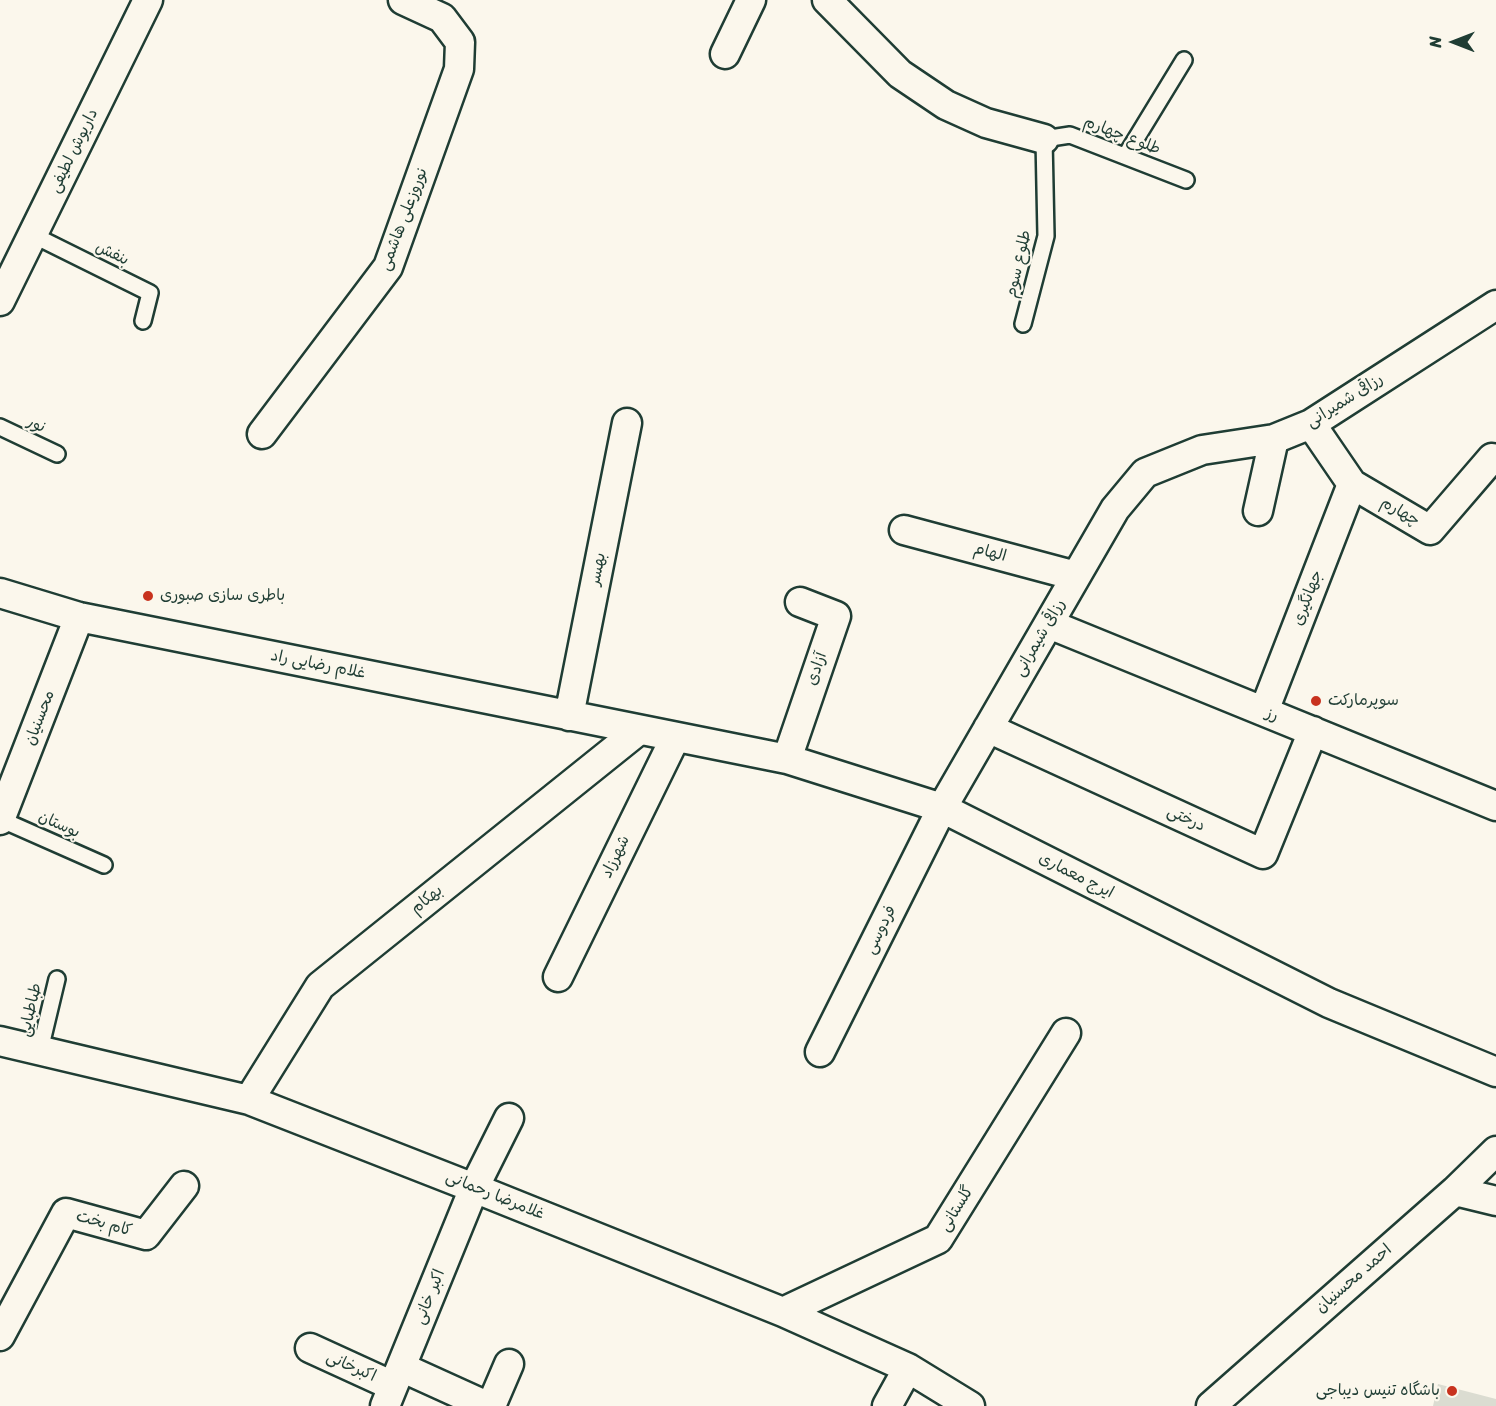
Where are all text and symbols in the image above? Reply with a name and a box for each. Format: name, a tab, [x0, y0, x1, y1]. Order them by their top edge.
north arrow	[1424, 12, 1484, 72]
text: N	[1421, 36, 1450, 48]
street label: داریوش لطیفی	[45, 106, 103, 196]
street label: طلوع چهارم	[1081, 113, 1163, 159]
street label: نوروزعلی هاشمی	[375, 165, 433, 273]
street label: طلوع سوم	[1002, 228, 1036, 300]
street label: بنفش	[92, 238, 132, 270]
street label: رزاقی شمیرانی	[1303, 370, 1387, 432]
street label: نور	[24, 412, 48, 438]
street label: چهارم	[1377, 493, 1423, 531]
street label: الهام	[972, 539, 1008, 567]
street label: بهسر	[585, 551, 611, 587]
street label: جهانگیری	[1289, 568, 1327, 628]
place label: باطری سازی صبوری	[160, 586, 285, 606]
marker: باطری سازی صبوری	[141, 589, 155, 603]
street label: رزاقی شیمرانی	[1010, 596, 1070, 680]
street label: غلام رضایی راد	[269, 646, 367, 684]
street label: آزادی	[802, 650, 832, 688]
street label: محسنیان	[21, 688, 59, 748]
place label: سوپرمارکت	[1328, 691, 1399, 711]
marker: سوپرمارکت	[1309, 694, 1323, 708]
street label: رز	[1263, 704, 1281, 726]
street label: درختی	[1164, 802, 1208, 836]
street label: بوستان	[35, 807, 83, 843]
street label: شهرزاد	[597, 832, 635, 882]
street label: ایرج معماری	[1035, 849, 1117, 903]
street label: بهکام	[407, 881, 447, 919]
street label: فردوسی	[861, 903, 901, 957]
street label: طباطبایی	[15, 981, 47, 1039]
street label: غلامرضا رحمانی	[443, 1167, 547, 1225]
street label: گلستانی	[936, 1183, 978, 1235]
street label: کام بخت	[74, 1207, 134, 1241]
street label: احمد محسنیان	[1312, 1241, 1396, 1317]
street label: اکبر خانی	[410, 1267, 450, 1327]
street label: اکبرخانی	[323, 1348, 379, 1386]
place label: باشگاه تنیس دیباجی	[1316, 1381, 1440, 1401]
marker: باشگاه تنیس دیباجی	[1445, 1384, 1459, 1398]

